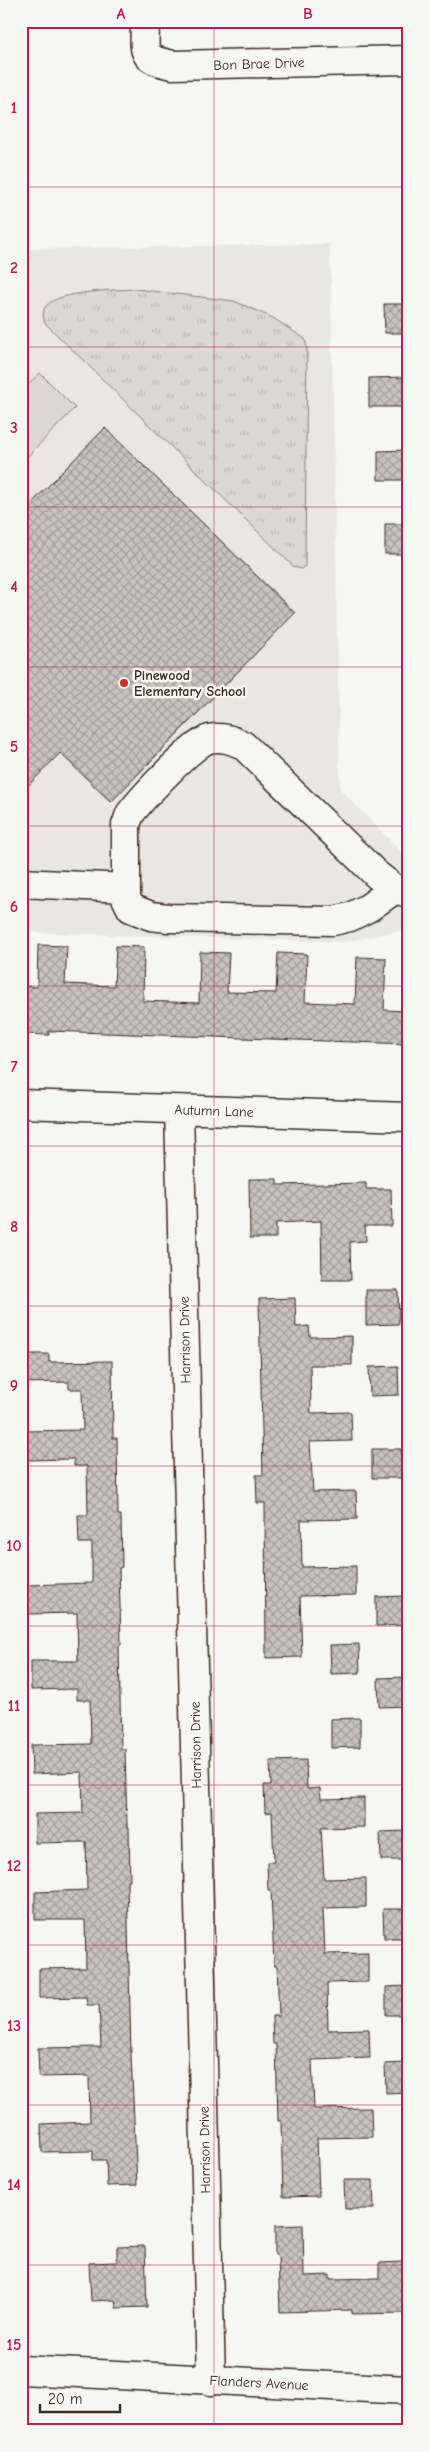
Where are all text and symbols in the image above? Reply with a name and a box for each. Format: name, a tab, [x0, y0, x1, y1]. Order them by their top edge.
text: A	[117, 5, 126, 23]
text: B	[303, 5, 313, 23]
street label: Bon Brae Drive	[213, 54, 305, 74]
text: 1	[11, 99, 17, 117]
text: 2	[10, 259, 18, 277]
text: 3	[10, 419, 18, 437]
text: 4	[10, 578, 18, 596]
place label: Pinewood Elementary School	[134, 667, 246, 700]
marker: Pinewood Elementary School	[118, 677, 130, 689]
text: 5	[10, 738, 18, 756]
text: 6	[10, 898, 18, 916]
text: 7	[10, 1058, 18, 1076]
street label: Autumn Lane	[174, 1101, 254, 1121]
text: 8	[10, 1218, 18, 1236]
street label: Harrison Drive	[176, 1296, 194, 1384]
text: 9	[10, 1377, 18, 1395]
text: 10	[6, 1537, 22, 1555]
text: 11	[8, 1697, 20, 1715]
street label: Harrison Drive	[187, 1701, 205, 1789]
text: 12	[7, 1857, 21, 1875]
text: 13	[7, 2017, 21, 2035]
street label: Harrison Drive	[196, 2106, 214, 2194]
text: 14	[7, 2176, 21, 2194]
text: 15	[7, 2336, 21, 2354]
street label: Flanders Avenue	[209, 2372, 309, 2394]
scale bar	[40, 2382, 120, 2414]
text: 20 m	[48, 2390, 82, 2408]

